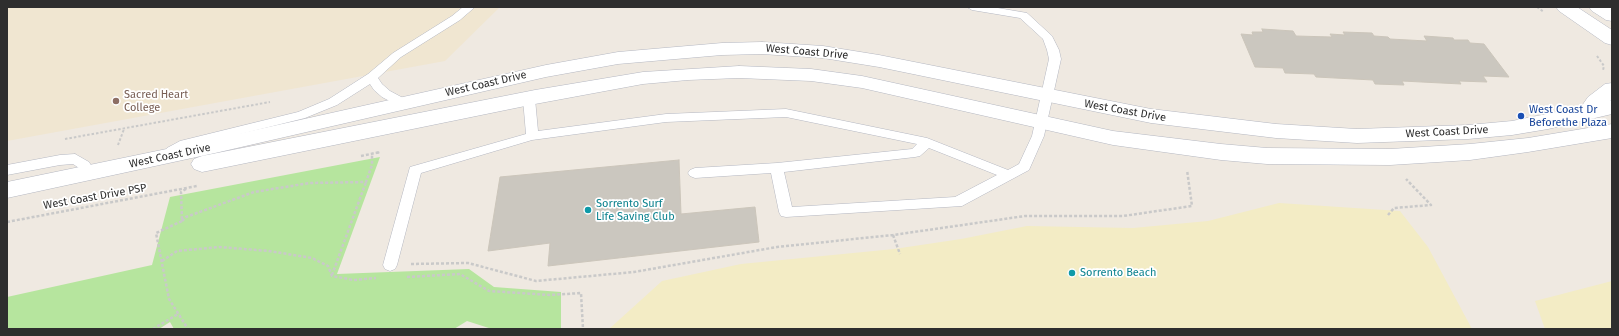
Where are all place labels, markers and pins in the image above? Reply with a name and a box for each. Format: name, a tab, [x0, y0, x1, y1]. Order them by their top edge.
place label: Sacred Heart College	[124, 88, 188, 114]
marker: Sacred Heart College	[111, 96, 121, 106]
place label: West Coast Dr Beforethe Plaza	[1529, 103, 1607, 129]
marker: West Coast Dr Beforethe Plaza	[1516, 111, 1526, 121]
place label: Sorrento Surf Life Saving Club	[596, 197, 675, 223]
marker: Sorrento Surf Life Saving Club	[583, 205, 593, 215]
place label: Sorrento Beach	[1080, 266, 1156, 280]
marker: Sorrento Beach	[1067, 268, 1077, 278]

